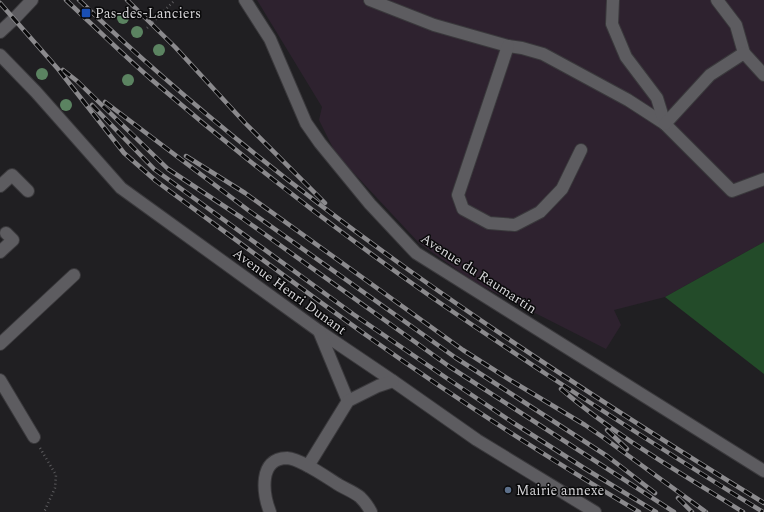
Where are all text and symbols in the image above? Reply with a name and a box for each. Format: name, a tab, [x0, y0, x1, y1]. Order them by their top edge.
place label: Pas-des-Lanciers	[95, 3, 201, 24]
marker: Pas-des-Lanciers	[80, 7, 92, 19]
street label: Avenue du Raumartin	[416, 228, 541, 319]
street label: Avenue Henri Dunant	[228, 243, 351, 340]
place label: Mairie annexe	[516, 480, 604, 501]
marker: Mairie annexe	[503, 485, 513, 495]

